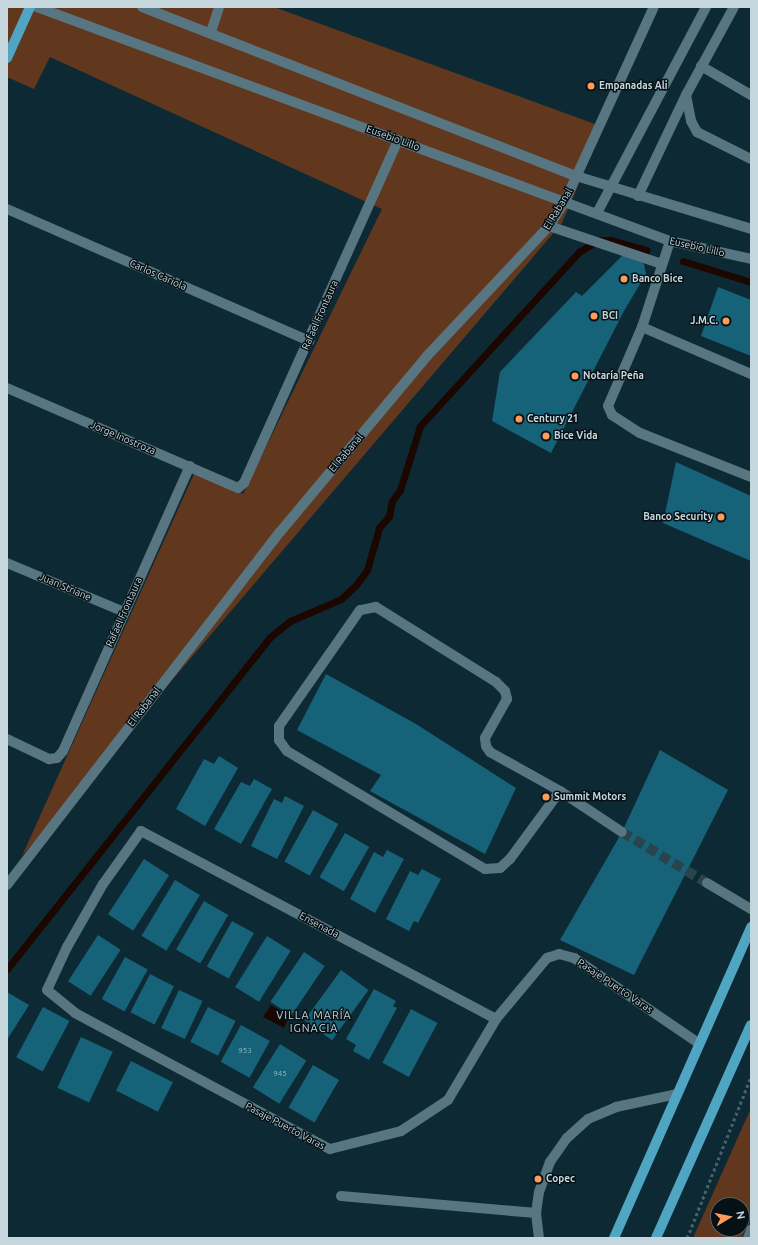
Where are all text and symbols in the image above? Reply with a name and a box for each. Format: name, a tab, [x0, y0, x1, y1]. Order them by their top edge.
place label: Empanadas Ali	[599, 80, 668, 92]
marker: Empanadas Ali	[586, 81, 596, 91]
street label: Eusebio Lillo	[365, 123, 421, 153]
street label: El Rabanal	[541, 186, 575, 232]
street label: Eusebio Lillo	[668, 235, 726, 259]
street label: Carlos Cariola	[128, 257, 188, 293]
place label: Banco Bice	[632, 273, 683, 285]
marker: Banco Bice	[619, 274, 629, 284]
street label: Rafael Frontaura	[299, 278, 341, 352]
place label: BCI	[602, 310, 618, 322]
marker: BCI	[589, 311, 599, 321]
place label: J.M.C.	[690, 315, 718, 327]
marker: J.M.C.	[721, 316, 731, 326]
place label: Notaría Peña	[583, 370, 644, 382]
marker: Notaría Peña	[570, 371, 580, 381]
place label: Century 21	[527, 413, 578, 425]
marker: Century 21	[514, 414, 524, 424]
street label: Jorge Inostroza	[89, 419, 157, 457]
place label: Bice Vida	[554, 430, 598, 442]
street label: El Rabanal	[327, 431, 365, 475]
marker: Bice Vida	[541, 431, 551, 441]
place label: Banco Security	[643, 511, 713, 523]
marker: Banco Security	[716, 512, 726, 522]
street label: Juan Striane	[37, 571, 93, 603]
street label: Rafael Frontaura	[103, 575, 145, 649]
street label: El Rabanal	[125, 685, 163, 729]
place label: Summit Motors	[554, 791, 626, 803]
marker: Summit Motors	[541, 792, 551, 802]
street label: Ensenada	[297, 910, 341, 940]
street label: Pasaje Puerto Varas	[575, 956, 655, 1016]
district label: VILLA MARÍA IGNACIA	[276, 1009, 352, 1035]
house number: 953	[238, 1046, 252, 1056]
house number: 945	[273, 1069, 287, 1079]
street label: Pasaje Puerto Varas	[243, 1100, 327, 1152]
place label: Copec	[546, 1173, 575, 1185]
marker: Copec	[533, 1174, 543, 1184]
north arrow	[710, 1197, 750, 1237]
text: N	[734, 1210, 747, 1220]

